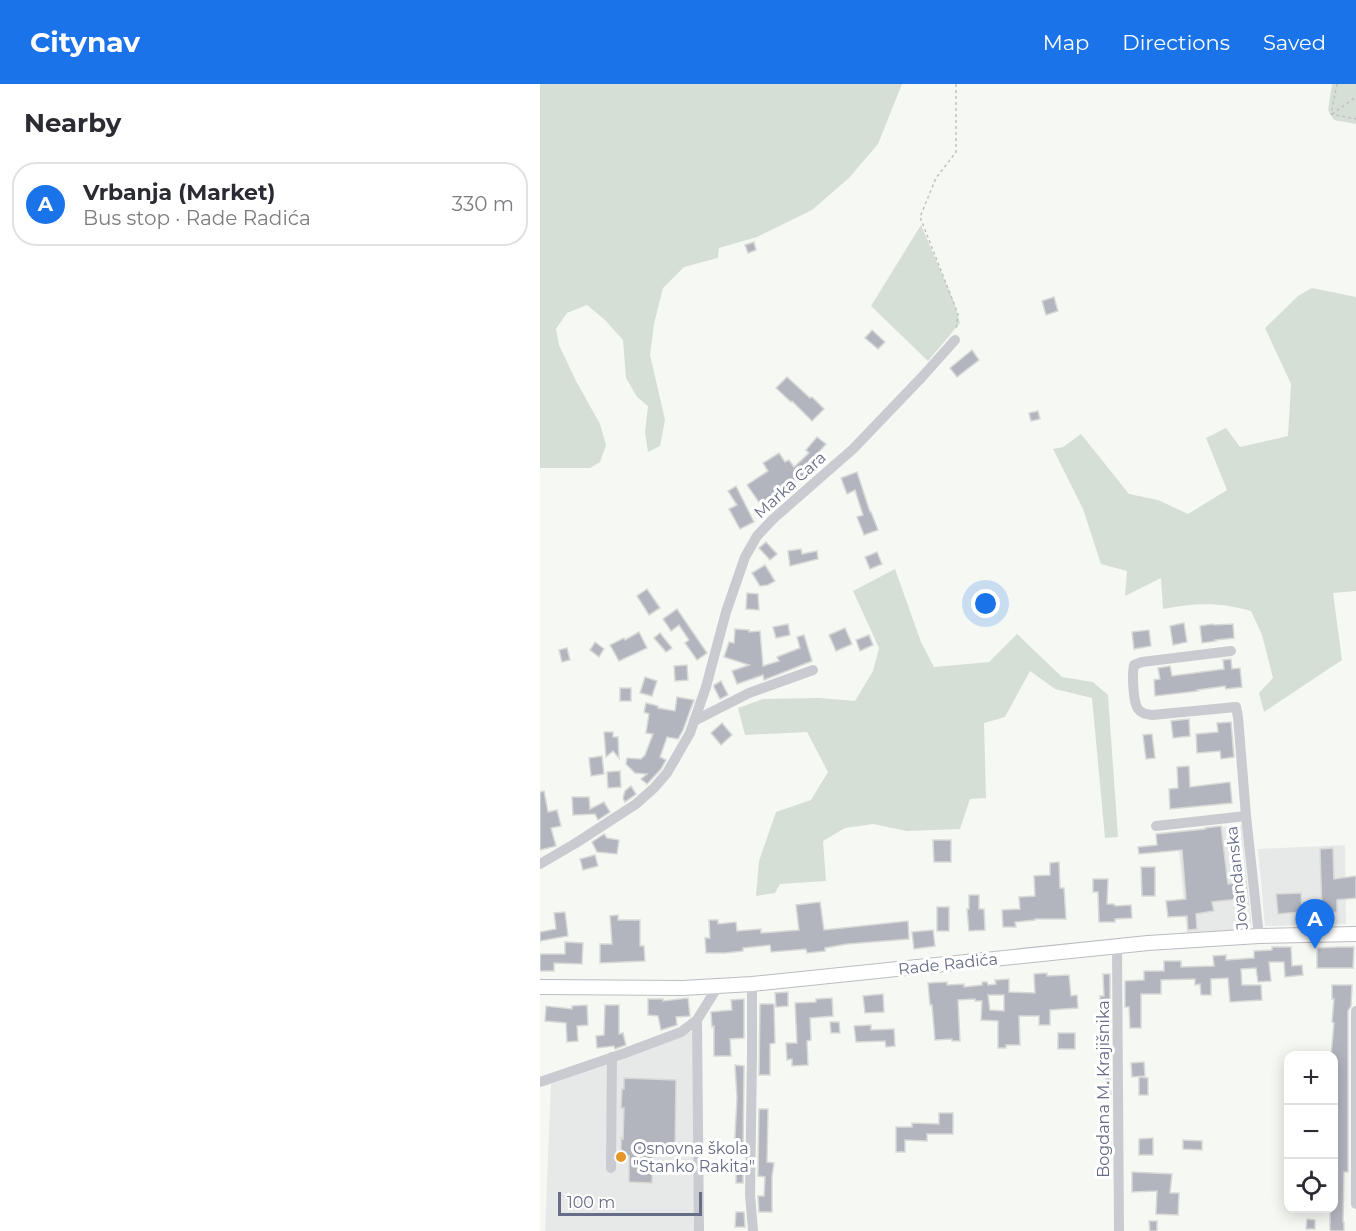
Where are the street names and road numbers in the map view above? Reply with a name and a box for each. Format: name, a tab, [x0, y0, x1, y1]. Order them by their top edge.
street label: Marka Cara	[750, 448, 830, 522]
street label: Jovandanska	[1222, 825, 1252, 932]
street label: Rade Radića	[897, 949, 999, 979]
street label: Bogdana M. Krajišnika	[1094, 1000, 1113, 1178]

